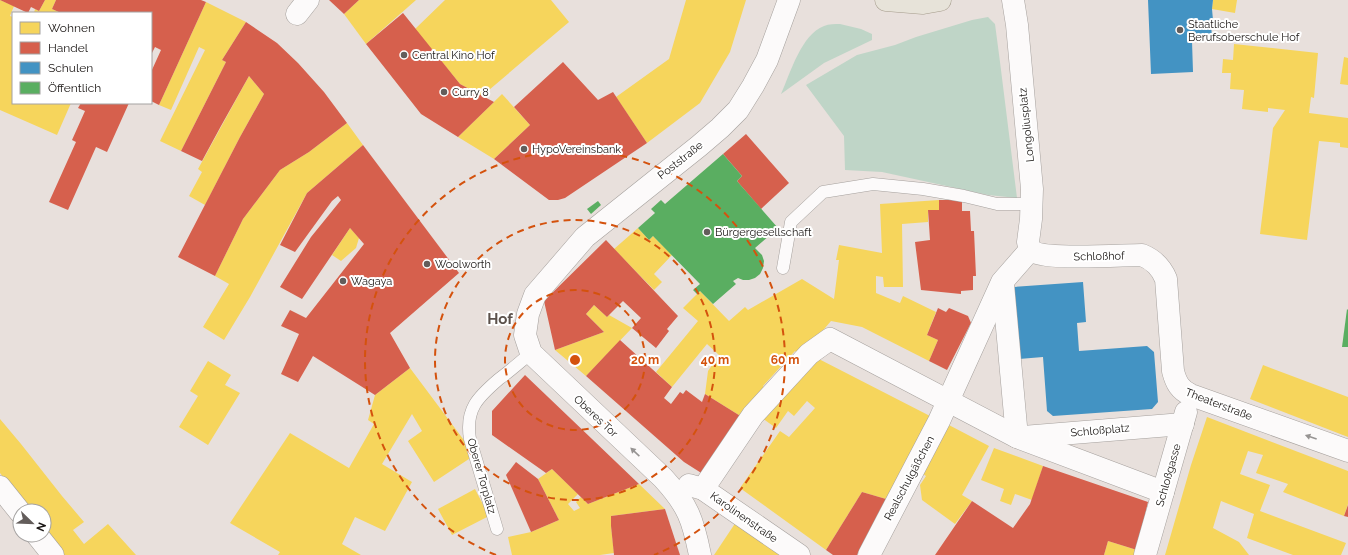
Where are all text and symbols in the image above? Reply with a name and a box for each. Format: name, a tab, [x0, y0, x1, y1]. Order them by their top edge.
legend	[12, 12, 152, 104]
place label: Staatliche Berufsoberschule Hof	[1188, 18, 1300, 44]
text: Wohnen	[48, 21, 95, 35]
marker: Staatliche Berufsoberschule Hof	[1175, 25, 1185, 35]
text: Handel	[48, 41, 89, 55]
place label: Central Kino Hof	[412, 49, 495, 62]
marker: Central Kino Hof	[399, 50, 409, 60]
text: Schulen	[48, 61, 93, 75]
text: Öffentlich	[48, 81, 101, 95]
place label: Curry 8	[452, 86, 489, 99]
marker: Curry 8	[439, 87, 449, 97]
street label: Longoliusplatz	[1016, 87, 1037, 163]
street label: Poststraße	[655, 138, 706, 182]
place label: HypoVereinsbank	[532, 143, 621, 156]
marker: HypoVereinsbank	[519, 144, 529, 154]
place label: Bürgergesellschaft	[715, 226, 812, 239]
marker: Bürgergesellschaft	[702, 227, 712, 237]
street label: Schloßhof	[1073, 250, 1125, 263]
place label: Woolworth	[435, 258, 491, 271]
marker: Woolworth	[422, 259, 432, 269]
place label: Wagaya	[351, 275, 392, 288]
marker: Wagaya	[338, 276, 348, 286]
district label: Hof	[487, 310, 513, 328]
centre of rings	[568, 353, 582, 367]
text: 20 m	[631, 353, 659, 367]
text: 40 m	[701, 353, 729, 367]
text: 60 m	[771, 353, 799, 367]
street label: Theaterstraße	[1183, 386, 1255, 423]
street label: Oberes Tor	[571, 393, 620, 440]
street label: Schloßplatz	[1070, 421, 1131, 440]
street label: Realschulgäßchen	[882, 434, 937, 523]
one-way arrow	[1305, 434, 1317, 440]
street label: Oberer Torplatz	[464, 437, 499, 516]
street label: Schloßgasse	[1153, 442, 1184, 508]
one-way arrow	[630, 447, 640, 457]
street label: Karolinenstraße	[707, 489, 780, 546]
north arrow	[12, 503, 52, 543]
text: N	[33, 520, 48, 533]

